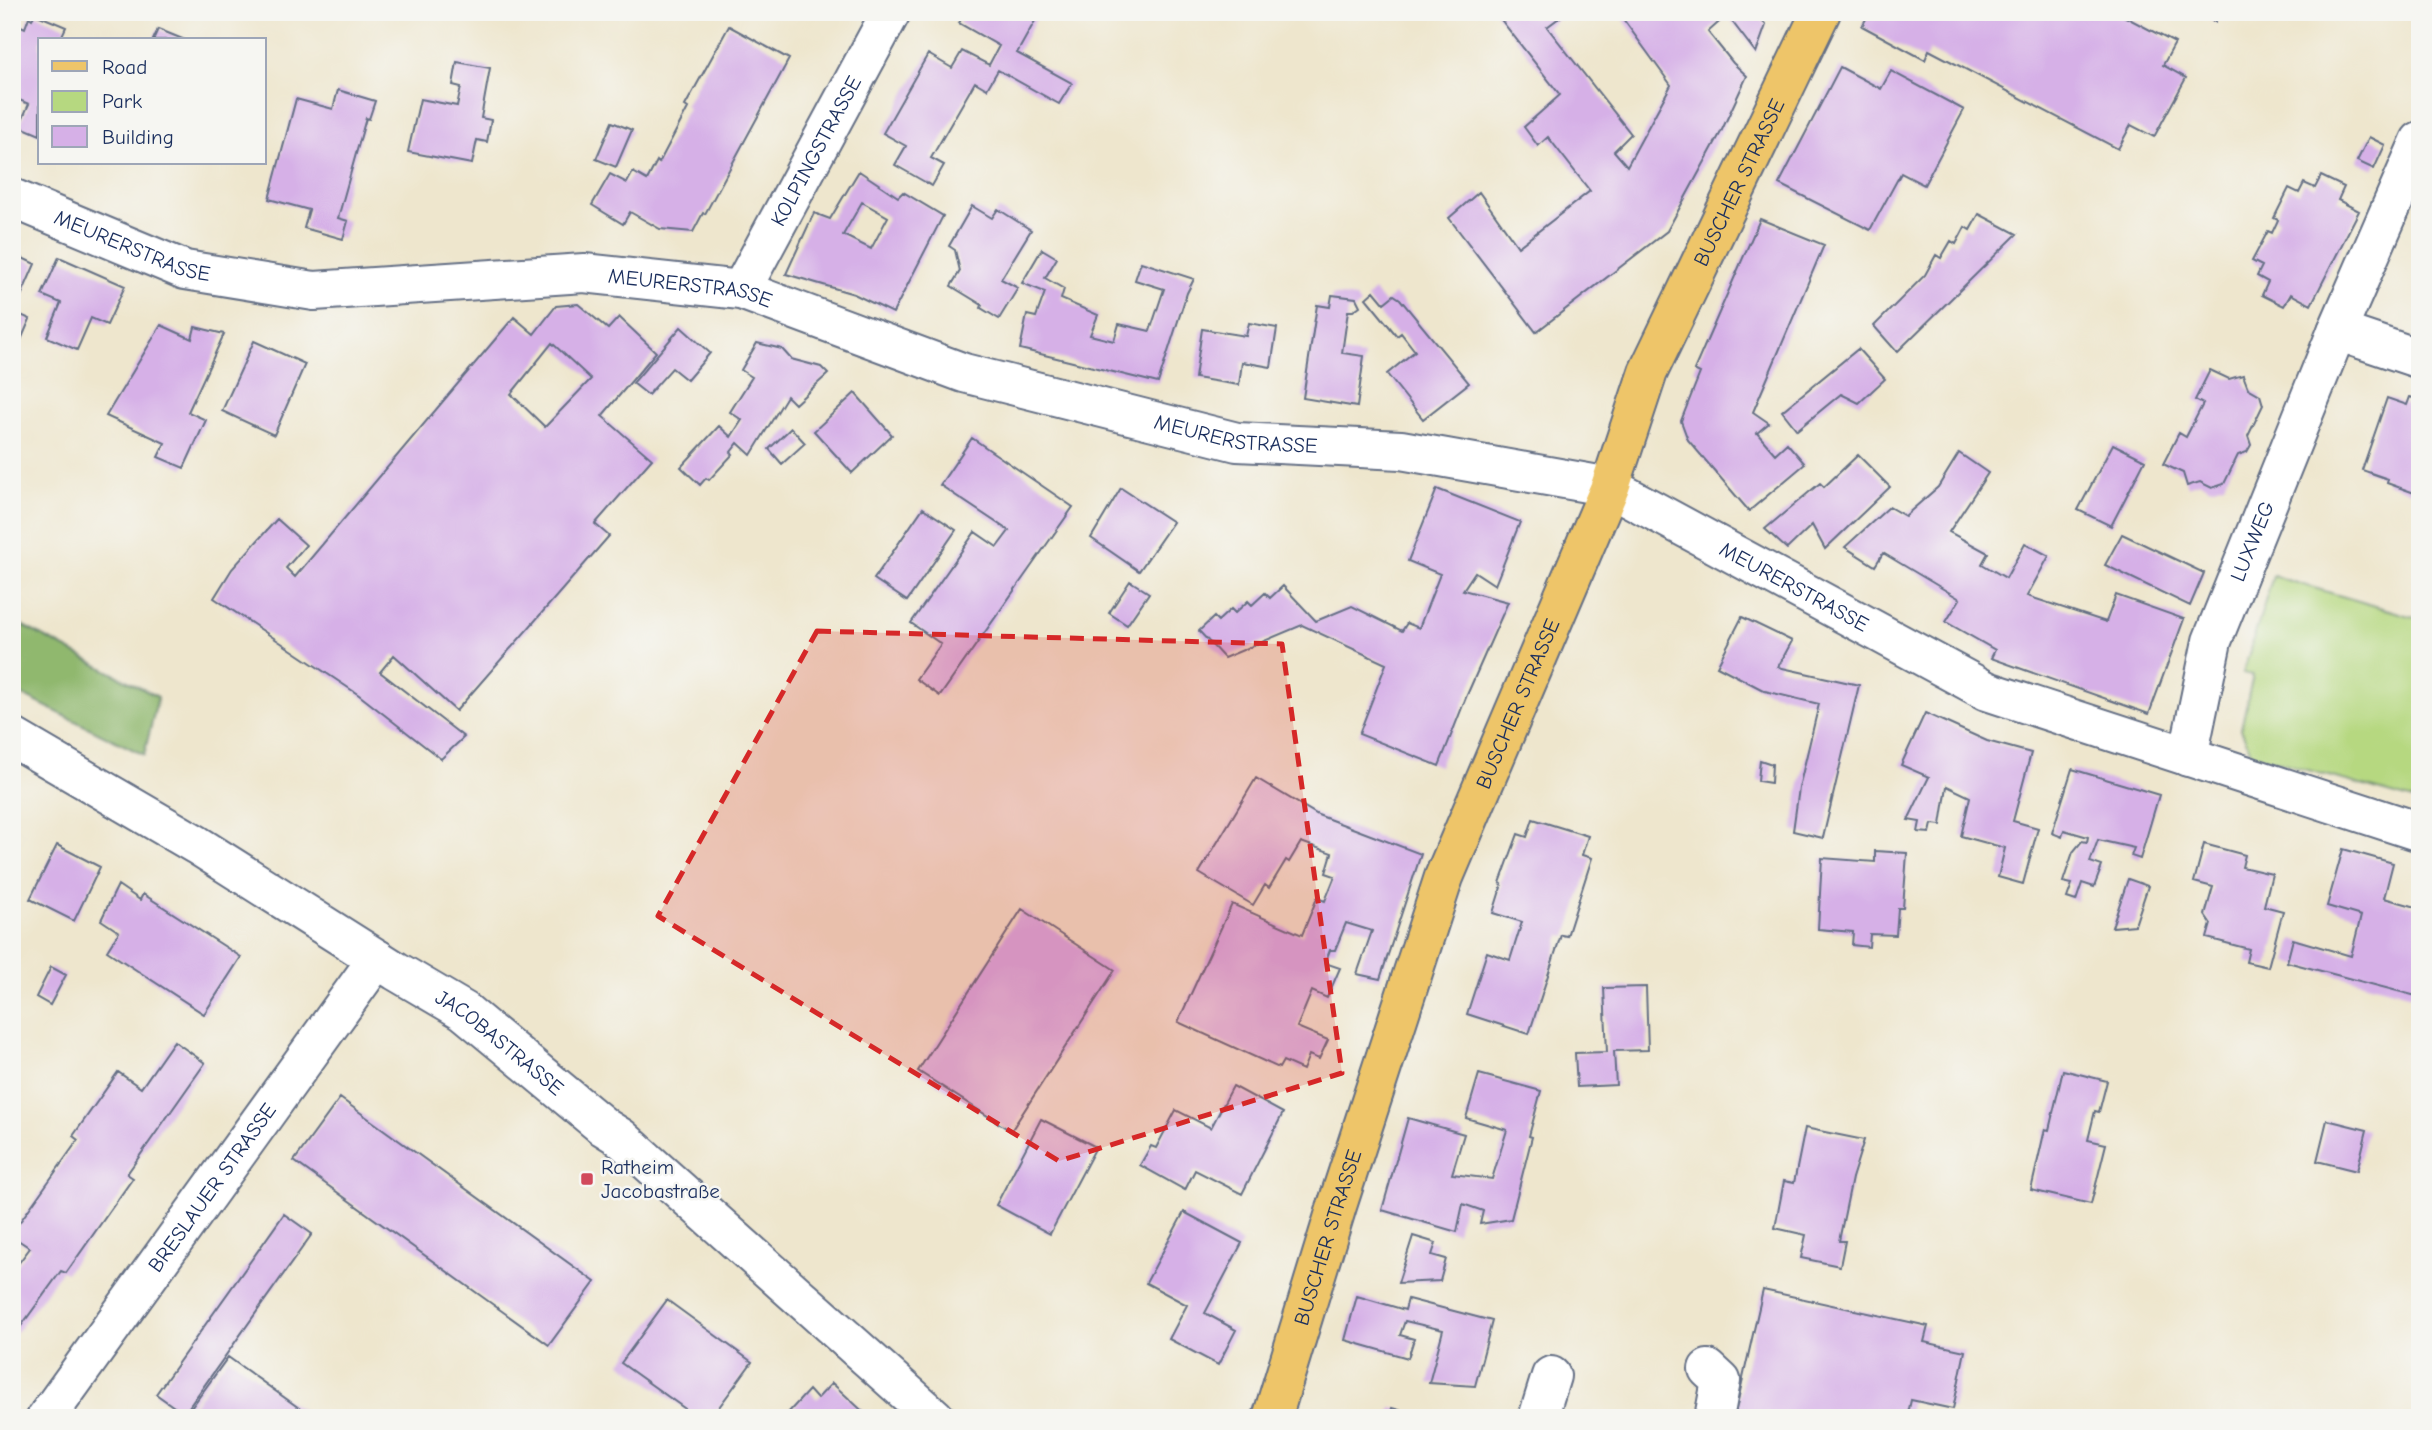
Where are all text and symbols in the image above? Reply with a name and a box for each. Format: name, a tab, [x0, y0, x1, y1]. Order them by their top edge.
legend	[38, 38, 266, 164]
text: Road	[102, 55, 147, 79]
street label: KOLPINGSTRASSE	[766, 72, 866, 230]
text: Park	[102, 89, 142, 113]
street label: BUSCHER STRASSE	[1689, 95, 1789, 270]
text: Building	[102, 125, 174, 149]
street label: MEURERSTRASSE	[51, 205, 212, 286]
street label: MEURERSTRASSE	[607, 264, 775, 312]
street label: MEURERSTRASSE	[1152, 410, 1318, 458]
street label: LUXWEG	[2225, 498, 2279, 585]
street label: MEURERSTRASSE	[1716, 537, 1873, 637]
street label: BUSCHER STRASSE	[1471, 615, 1565, 792]
street label: JACOBASTRASSE	[431, 985, 568, 1100]
street label: BRESLAUER STRASSE	[143, 1099, 281, 1277]
street label: BUSCHER STRASSE	[1289, 1147, 1367, 1328]
place label: Ratheim Jacobastraße	[601, 1155, 720, 1203]
marker: Ratheim Jacobastraße	[579, 1171, 595, 1187]

